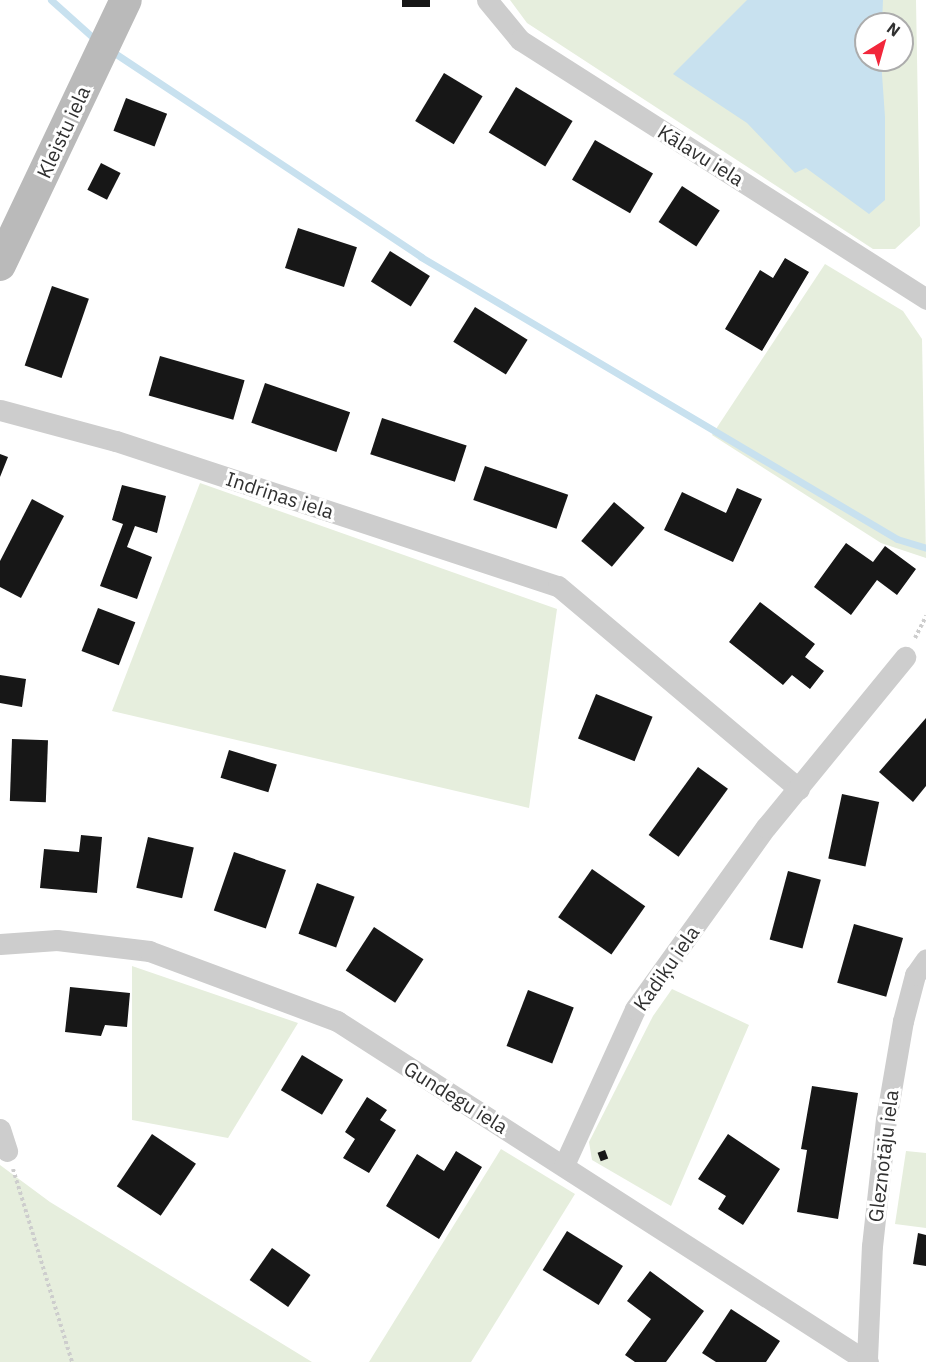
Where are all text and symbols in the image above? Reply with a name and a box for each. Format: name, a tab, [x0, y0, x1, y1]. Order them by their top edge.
north arrow	[854, 12, 914, 72]
text: N	[883, 18, 904, 41]
street label: Kleistu iela	[31, 82, 95, 182]
street label: Kālavu iela	[653, 119, 749, 191]
street label: Indriņas iela	[223, 466, 337, 524]
street label: Kadiķu iela	[628, 921, 704, 1015]
street label: Gundegu iela	[400, 1056, 512, 1138]
street label: Gleznotāju iela	[863, 1089, 903, 1223]

